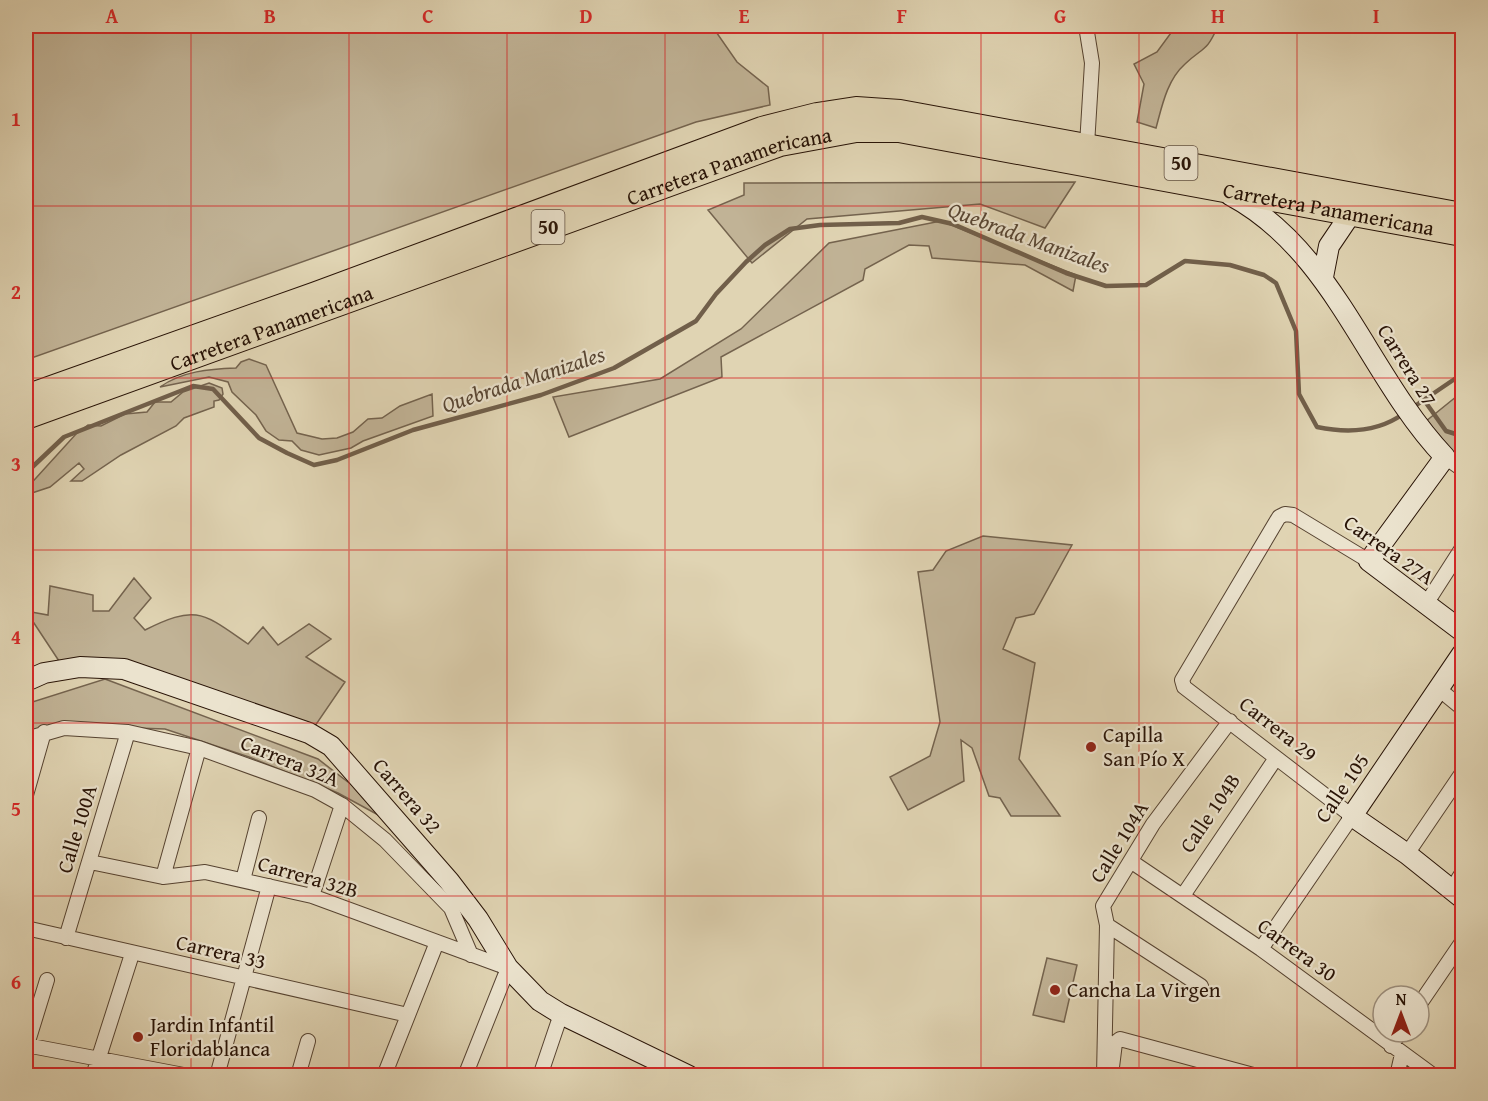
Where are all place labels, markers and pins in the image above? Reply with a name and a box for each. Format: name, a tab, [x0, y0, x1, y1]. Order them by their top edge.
place label: Capilla San Pío X	[1103, 719, 1185, 774]
marker: Capilla San Pío X	[1084, 740, 1098, 754]
place label: Cancha La Virgen	[1067, 974, 1221, 1005]
marker: Cancha La Virgen	[1048, 983, 1062, 997]
place label: Jardin Infantil Floridablanca	[147, 1009, 275, 1064]
marker: Jardin Infantil Floridablanca	[131, 1030, 145, 1044]

